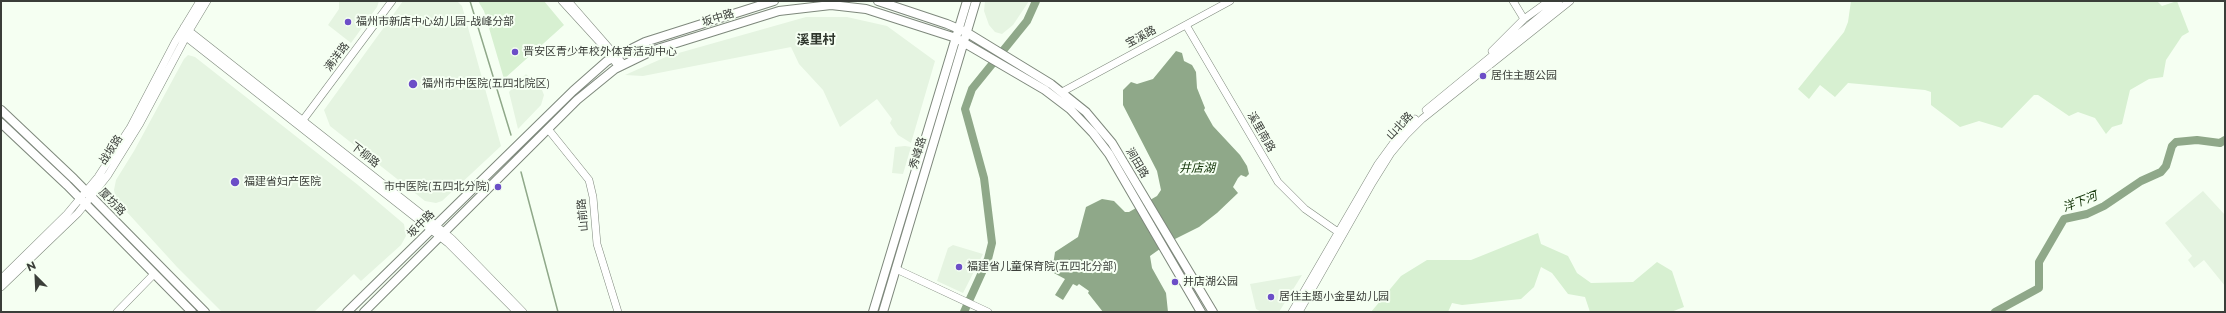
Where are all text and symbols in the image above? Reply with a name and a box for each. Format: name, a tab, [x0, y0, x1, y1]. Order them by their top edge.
street label: 坂中路	[700, 7, 736, 29]
place label: 福州市新店中心幼儿园-战峰分部	[356, 15, 514, 29]
marker: 福州市新店中心幼儿园-战峰分部	[343, 17, 353, 27]
street label: 宝溪路	[1123, 23, 1159, 51]
district label: 溪里村	[797, 32, 835, 48]
street label: 满洋路	[322, 40, 352, 74]
place label: 晋安区青少年校外体育活动中心	[523, 45, 677, 59]
marker: 晋安区青少年校外体育活动中心	[510, 47, 520, 57]
place label: 居住主题公园	[1491, 69, 1557, 83]
marker: 居住主题公园	[1478, 71, 1488, 81]
place label: 福州市中医院(五四北院区)	[422, 77, 550, 91]
marker: 福州市中医院(五四北院区)	[407, 78, 419, 90]
street label: 山北路	[1384, 109, 1416, 143]
street label: 溪里南路	[1244, 110, 1278, 154]
street label: 战坂路	[96, 133, 126, 167]
street label: 秀峰路	[907, 135, 929, 171]
street label: 下柳路	[348, 140, 382, 170]
street label: 涧田路	[1123, 145, 1151, 181]
water label: 井店湖	[1179, 161, 1215, 175]
place label: 福建省妇产医院	[244, 175, 321, 189]
marker: 福建省妇产医院	[229, 176, 241, 188]
place label: 市中医院(五四北分院)	[384, 180, 490, 194]
marker: 市中医院(五四北分院)	[493, 182, 503, 192]
street label: 厦坊路	[96, 186, 128, 218]
water label: 洋下河	[2061, 189, 2099, 215]
street label: 山前路	[575, 198, 591, 232]
street label: 坂中路	[405, 208, 437, 240]
north arrow	[16, 257, 56, 297]
text: N	[24, 258, 38, 274]
place label: 福建省儿童保育院(五四北分部)	[967, 260, 1117, 274]
marker: 福建省儿童保育院(五四北分部)	[954, 262, 964, 272]
place label: 井店湖公园	[1183, 275, 1238, 289]
marker: 井店湖公园	[1170, 277, 1180, 287]
place label: 居住主题小金星幼儿园	[1279, 290, 1389, 304]
marker: 居住主题小金星幼儿园	[1266, 292, 1276, 302]

